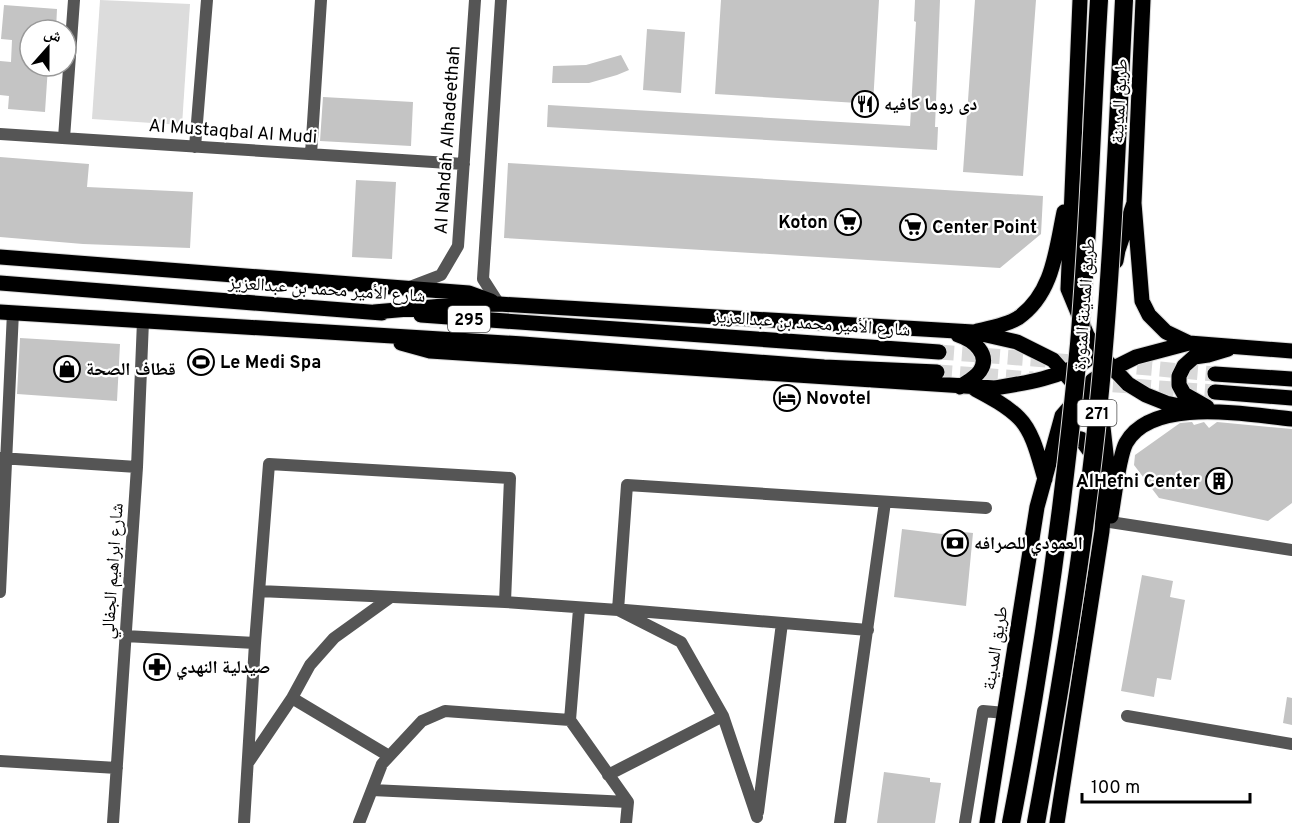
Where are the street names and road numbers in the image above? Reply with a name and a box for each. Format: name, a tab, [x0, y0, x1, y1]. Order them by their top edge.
street label: Al Nahdah Alhadeethah	[430, 45, 467, 235]
street label: طريق المدينة	[1107, 58, 1134, 144]
street label: Al Mustaqbal Al Mudi	[148, 115, 318, 150]
street label: طريق المدينة المنورة	[1069, 237, 1102, 371]
street label: شارع الأمير محمد بن عبدالعزيز	[227, 272, 426, 309]
road number: 295	[448, 306, 490, 332]
street label: شارع الأمير محمد بن عبدالعزيز	[712, 306, 911, 343]
road number: 271	[1078, 400, 1116, 426]
street label: شارع ابراهيم الجفالي	[97, 502, 131, 640]
street label: طريق المدينة	[978, 605, 1014, 692]

